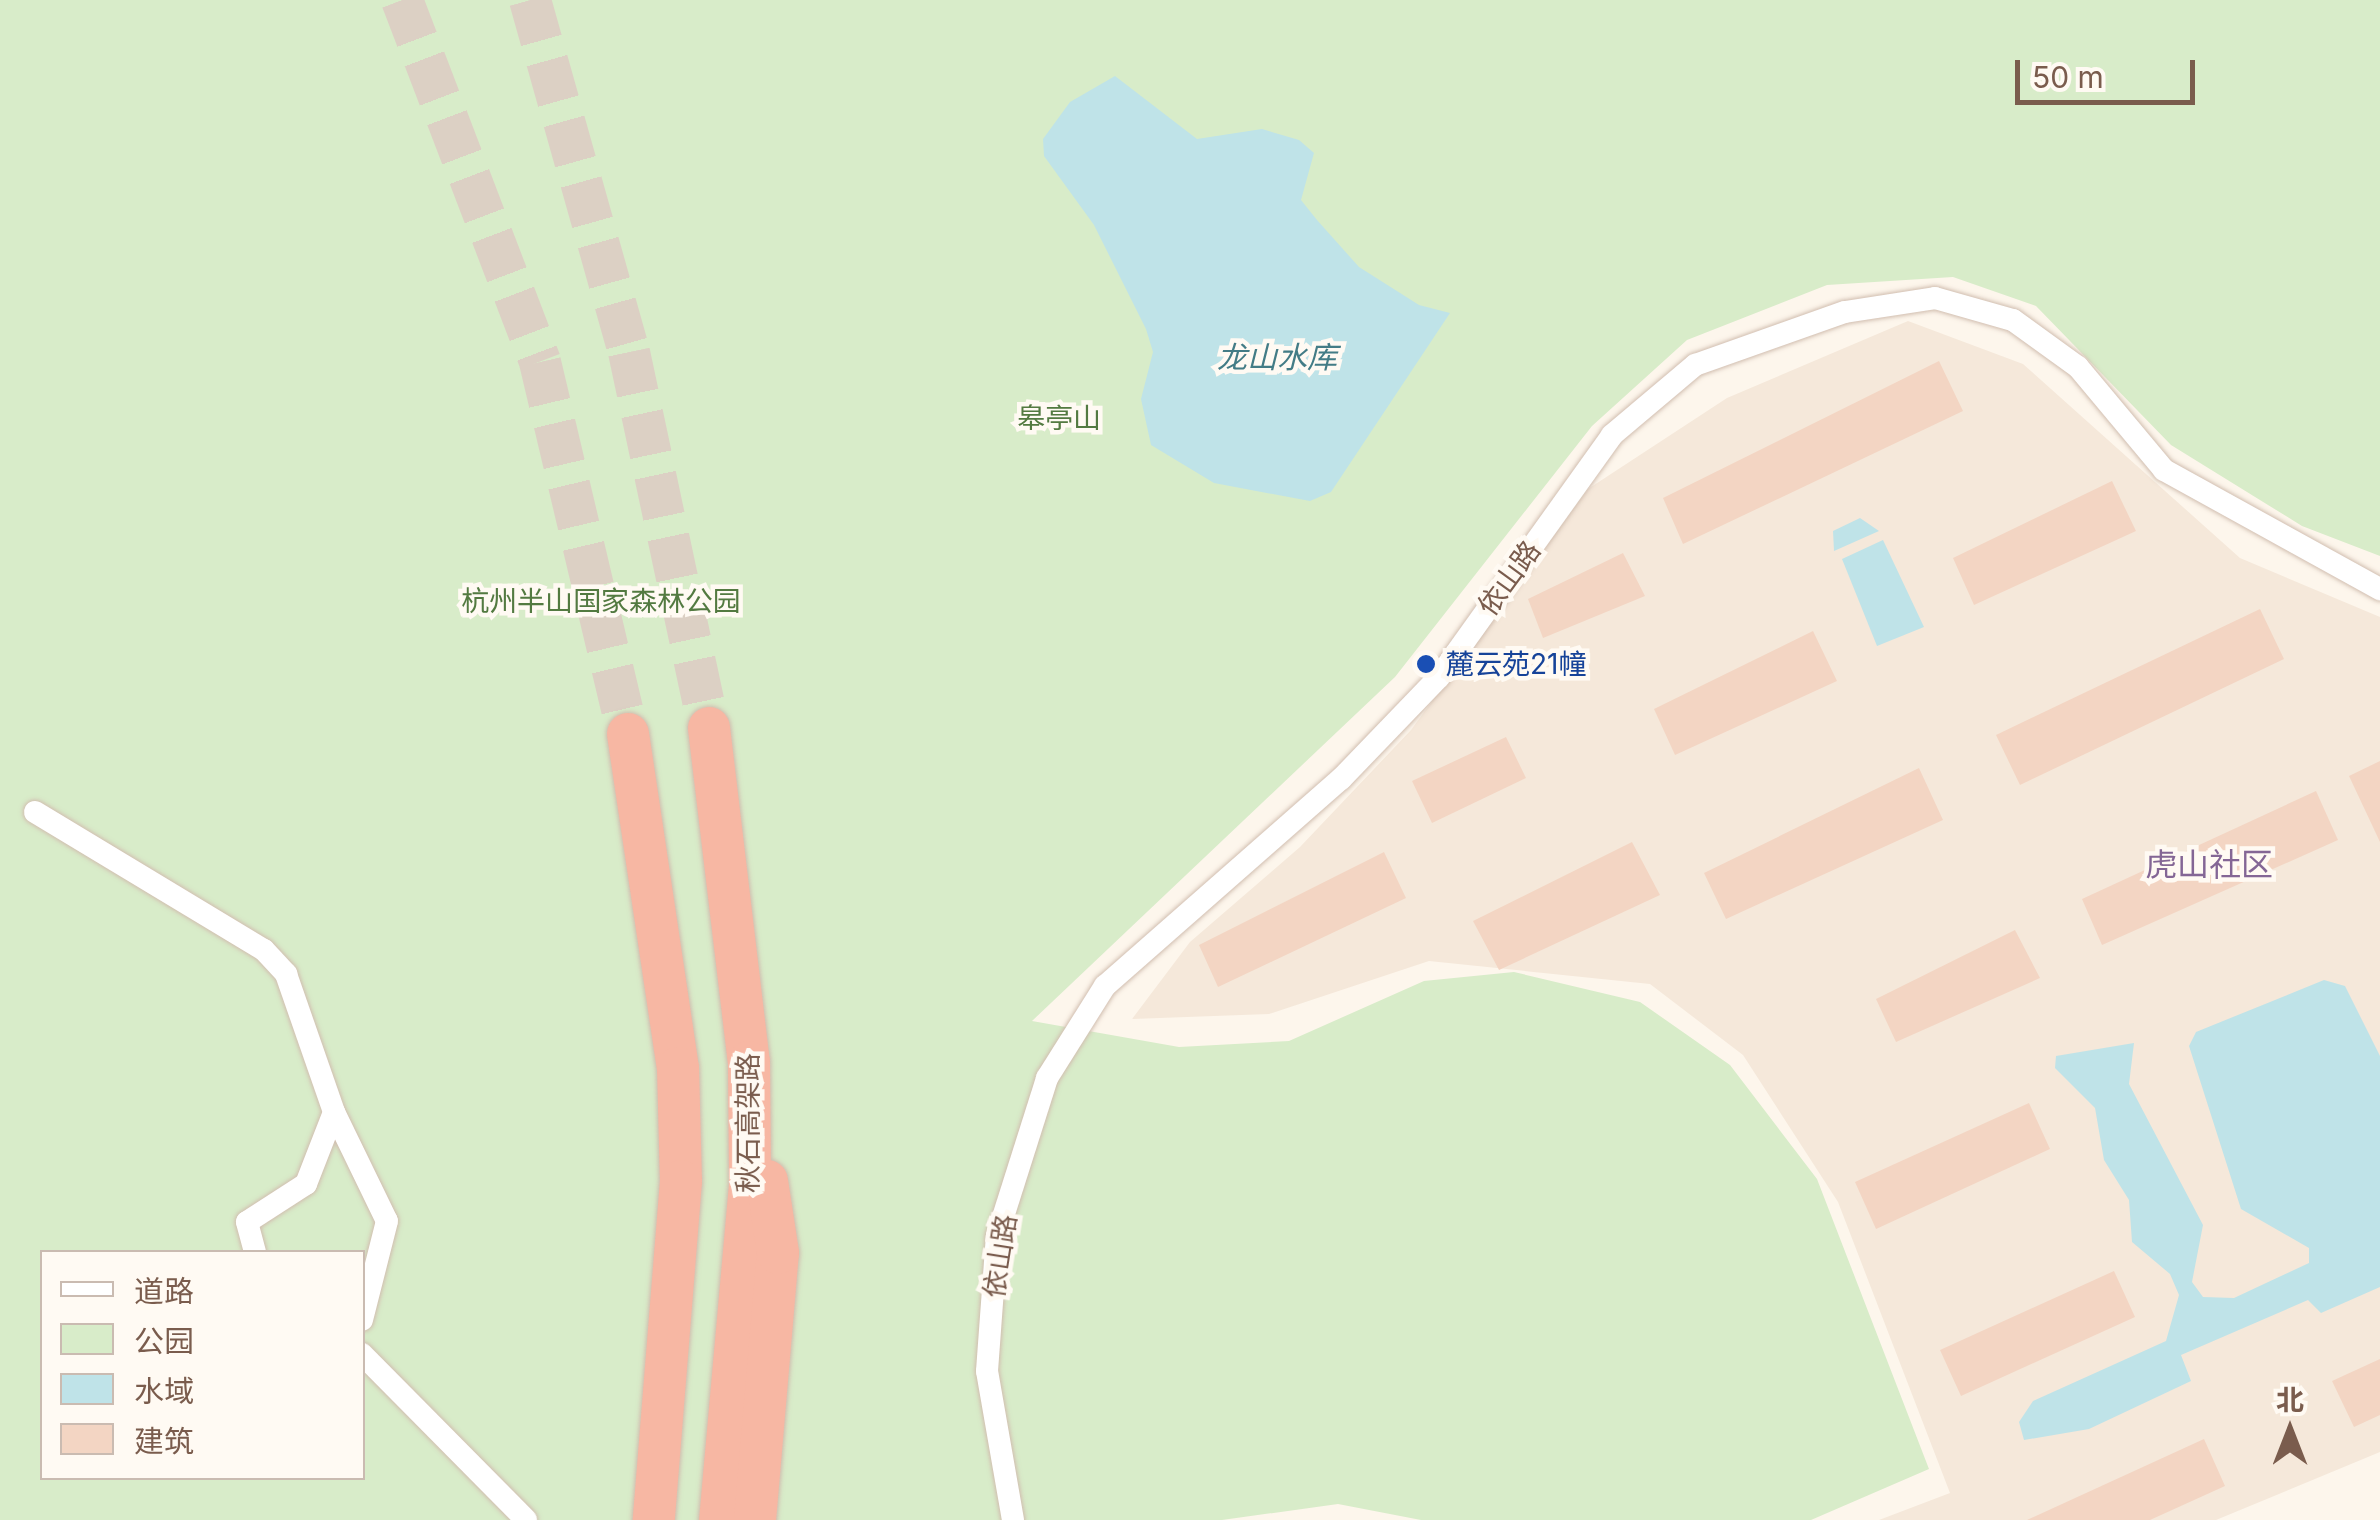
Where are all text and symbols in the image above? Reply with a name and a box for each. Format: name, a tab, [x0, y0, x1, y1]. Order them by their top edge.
scale bar	[2020, 40, 2200, 102]
text: 50 m	[2032, 59, 2104, 95]
water label: 龙山水库	[1217, 339, 1337, 375]
park label: 皋亭山	[1017, 401, 1101, 435]
street label: 依山路	[1471, 534, 1547, 622]
park label: 杭州半山国家森林公园	[461, 584, 741, 618]
place label: 麓云苑21幢	[1446, 647, 1586, 681]
marker: 麓云苑21幢	[1415, 653, 1437, 675]
district label: 虎山社区	[2145, 846, 2273, 884]
street label: 秋石高架路	[731, 1053, 765, 1193]
street label: 依山路	[977, 1212, 1023, 1300]
legend	[40, 1250, 365, 1480]
text: 道路	[134, 1273, 194, 1309]
text: 公园	[134, 1323, 194, 1359]
text: 水域	[134, 1373, 194, 1409]
north arrow	[2240, 1380, 2340, 1480]
text: 北	[2276, 1383, 2304, 1417]
text: 建筑	[134, 1423, 194, 1459]

